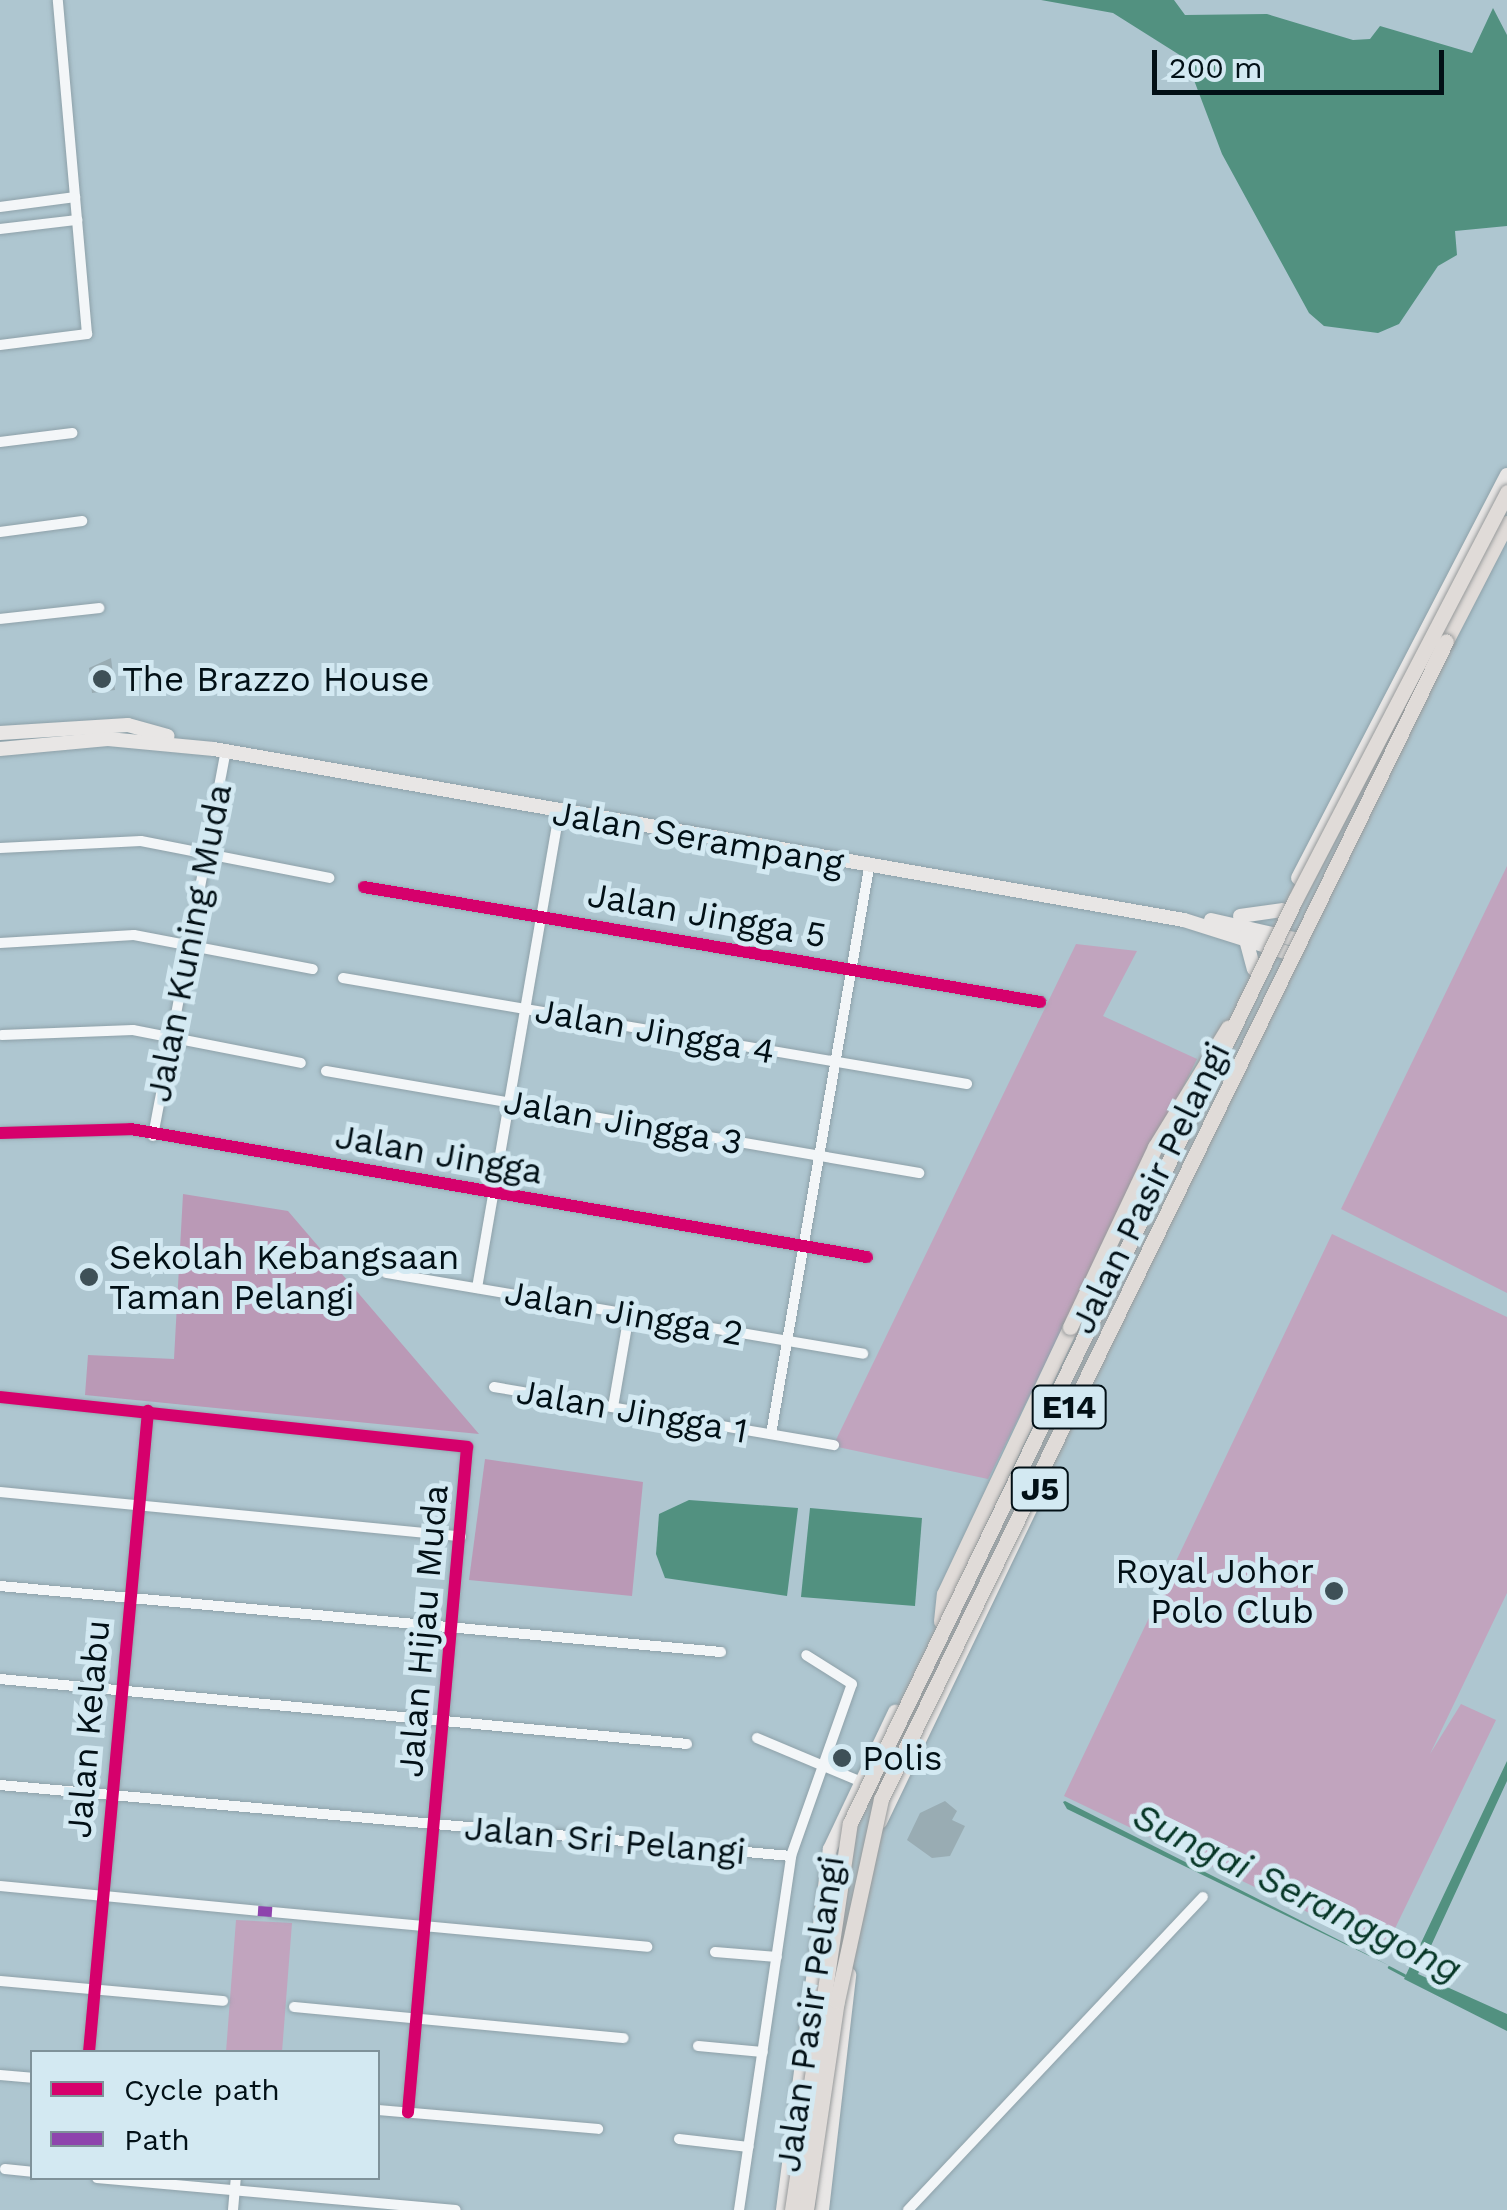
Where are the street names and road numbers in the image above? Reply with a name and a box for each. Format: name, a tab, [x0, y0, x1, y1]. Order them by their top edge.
street label: Jalan Kuning Muda	[138, 780, 240, 1106]
street label: Jalan Serampang	[549, 792, 847, 884]
street label: Jalan Jingga 5	[584, 873, 830, 957]
street label: Jalan Jingga 4	[531, 989, 779, 1073]
street label: Jalan Pasir Pelangi	[1061, 1035, 1239, 1341]
street label: Jalan Jingga 3	[500, 1080, 746, 1164]
street label: Jalan Jingga	[332, 1115, 546, 1193]
street label: Jalan Jingga 2	[501, 1271, 747, 1355]
street label: Jalan Jingga 1	[512, 1370, 752, 1452]
road number: E14	[1032, 1380, 1106, 1434]
road number: J5	[1010, 1462, 1070, 1516]
street label: Jalan Hijau Muda	[389, 1483, 457, 1779]
street label: Jalan Kelabu	[58, 1618, 118, 1840]
street label: Jalan Sri Pelangi	[463, 1807, 747, 1873]
street label: Jalan Pasir Pelangi	[767, 1853, 853, 2175]

